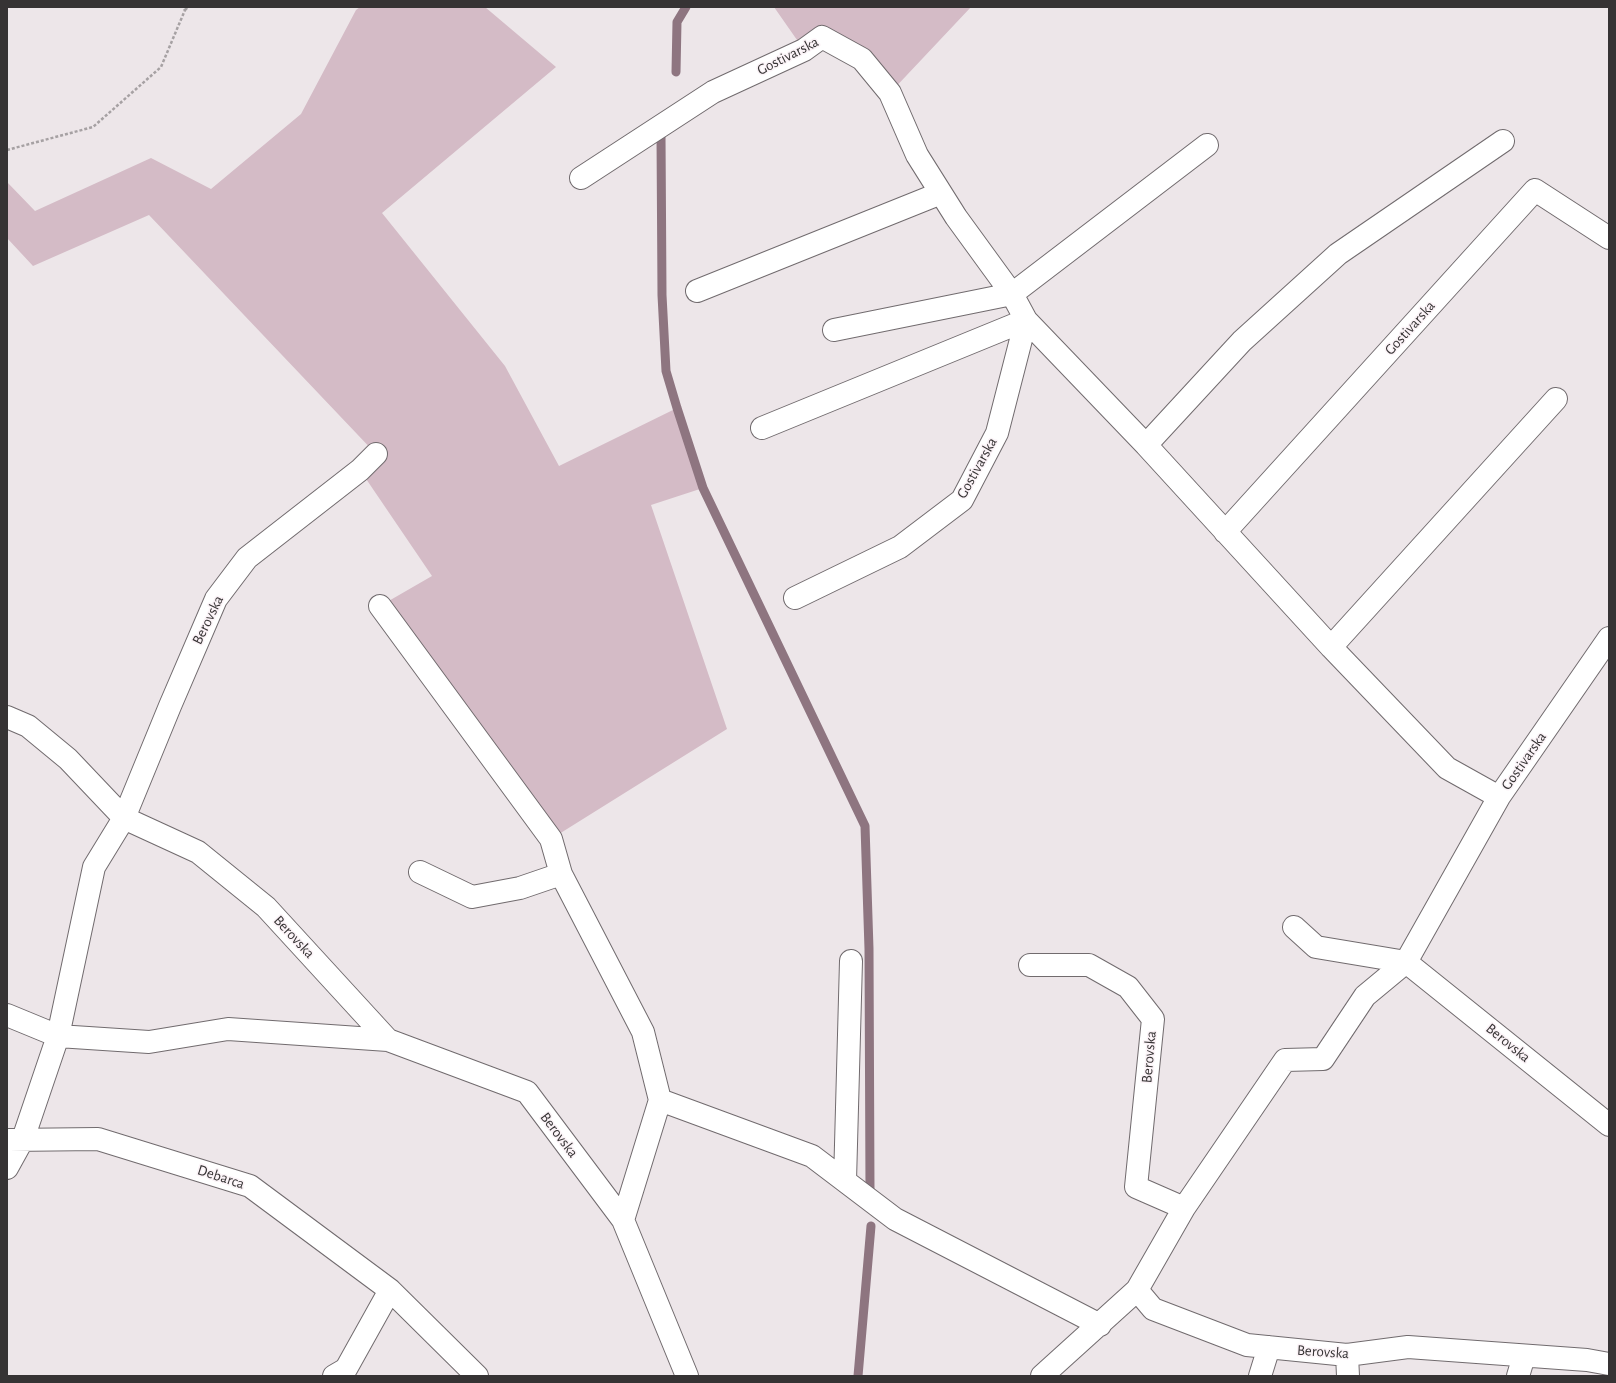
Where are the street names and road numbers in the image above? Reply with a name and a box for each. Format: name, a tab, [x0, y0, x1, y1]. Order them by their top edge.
street label: Gostivarska	[754, 33, 822, 79]
street label: Gostivarska	[1381, 297, 1439, 359]
street label: Gostivarska	[953, 434, 1001, 502]
street label: Berovska	[188, 593, 228, 647]
street label: Gostivarska	[1497, 728, 1551, 794]
street label: Berovska	[270, 912, 318, 962]
street label: Berovska	[1482, 1020, 1534, 1066]
street label: Berovska	[1138, 1030, 1160, 1084]
street label: Berovska	[536, 1109, 582, 1161]
street label: Debarca	[195, 1161, 247, 1193]
street label: Berovska	[1296, 1341, 1350, 1363]

